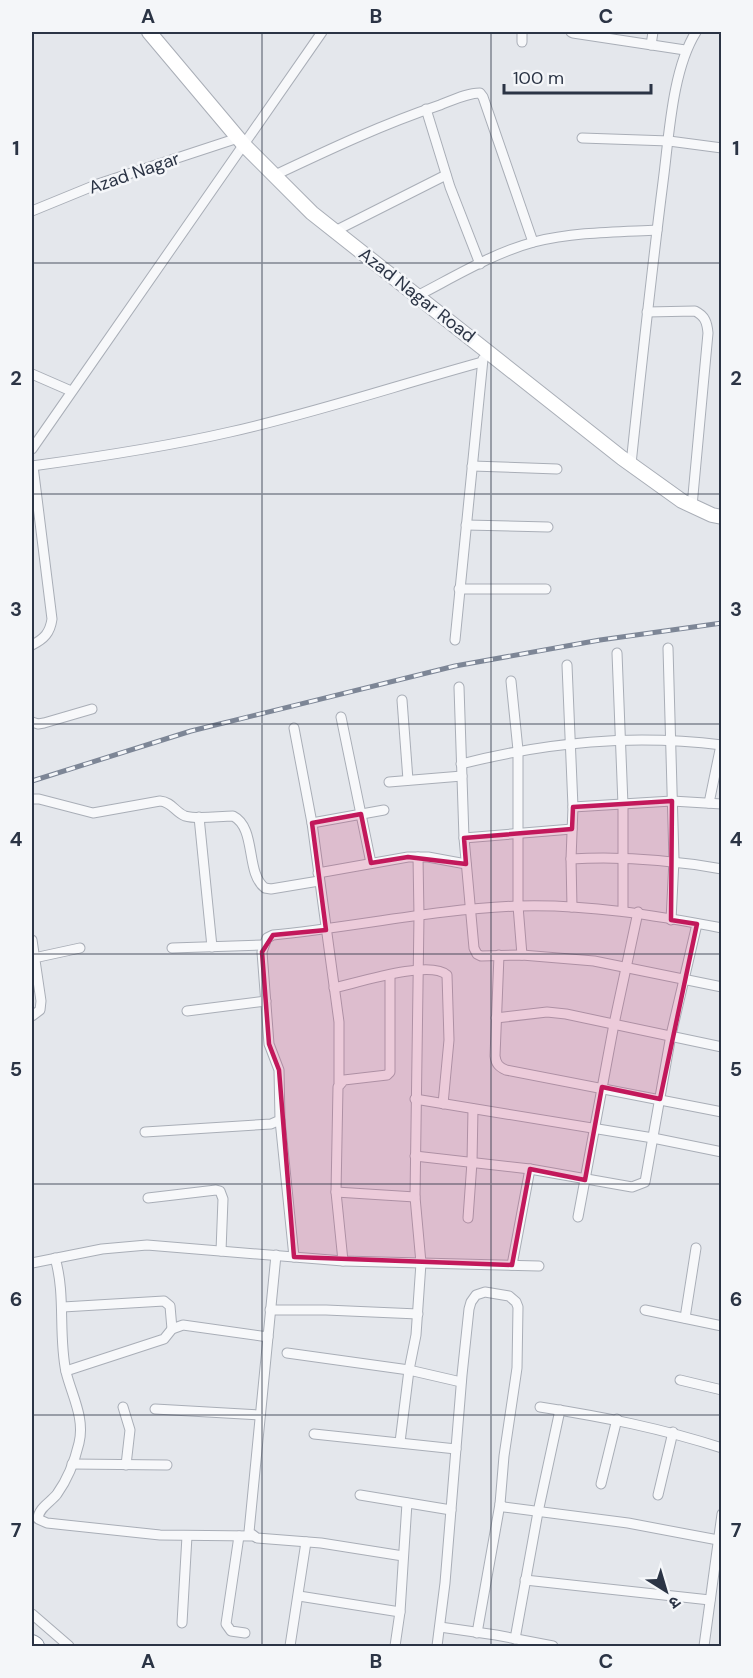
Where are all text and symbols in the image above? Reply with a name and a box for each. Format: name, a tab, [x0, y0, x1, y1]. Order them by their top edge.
text: A	[141, 3, 155, 29]
text: B	[370, 3, 382, 29]
text: C	[599, 3, 613, 29]
scale bar	[504, 57, 651, 95]
text: 100 m	[513, 66, 564, 90]
text: 1	[12, 135, 20, 161]
text: 1	[732, 135, 740, 161]
street label: Azad Nagar	[85, 146, 183, 200]
street label: Azad Nagar Road	[354, 242, 480, 348]
text: 2	[10, 365, 22, 391]
text: 2	[730, 365, 742, 391]
text: 3	[10, 596, 22, 622]
text: 3	[730, 596, 742, 622]
text: 4	[10, 826, 23, 852]
text: 4	[730, 826, 743, 852]
text: 5	[10, 1056, 22, 1082]
text: 5	[730, 1056, 742, 1082]
text: 6	[10, 1286, 22, 1312]
text: 6	[730, 1286, 742, 1312]
text: 7	[11, 1517, 22, 1543]
text: 7	[731, 1517, 742, 1543]
north arrow	[636, 1561, 696, 1621]
text: उ	[664, 1591, 685, 1614]
text: A	[141, 1648, 155, 1674]
text: B	[370, 1648, 382, 1674]
text: C	[599, 1648, 613, 1674]

